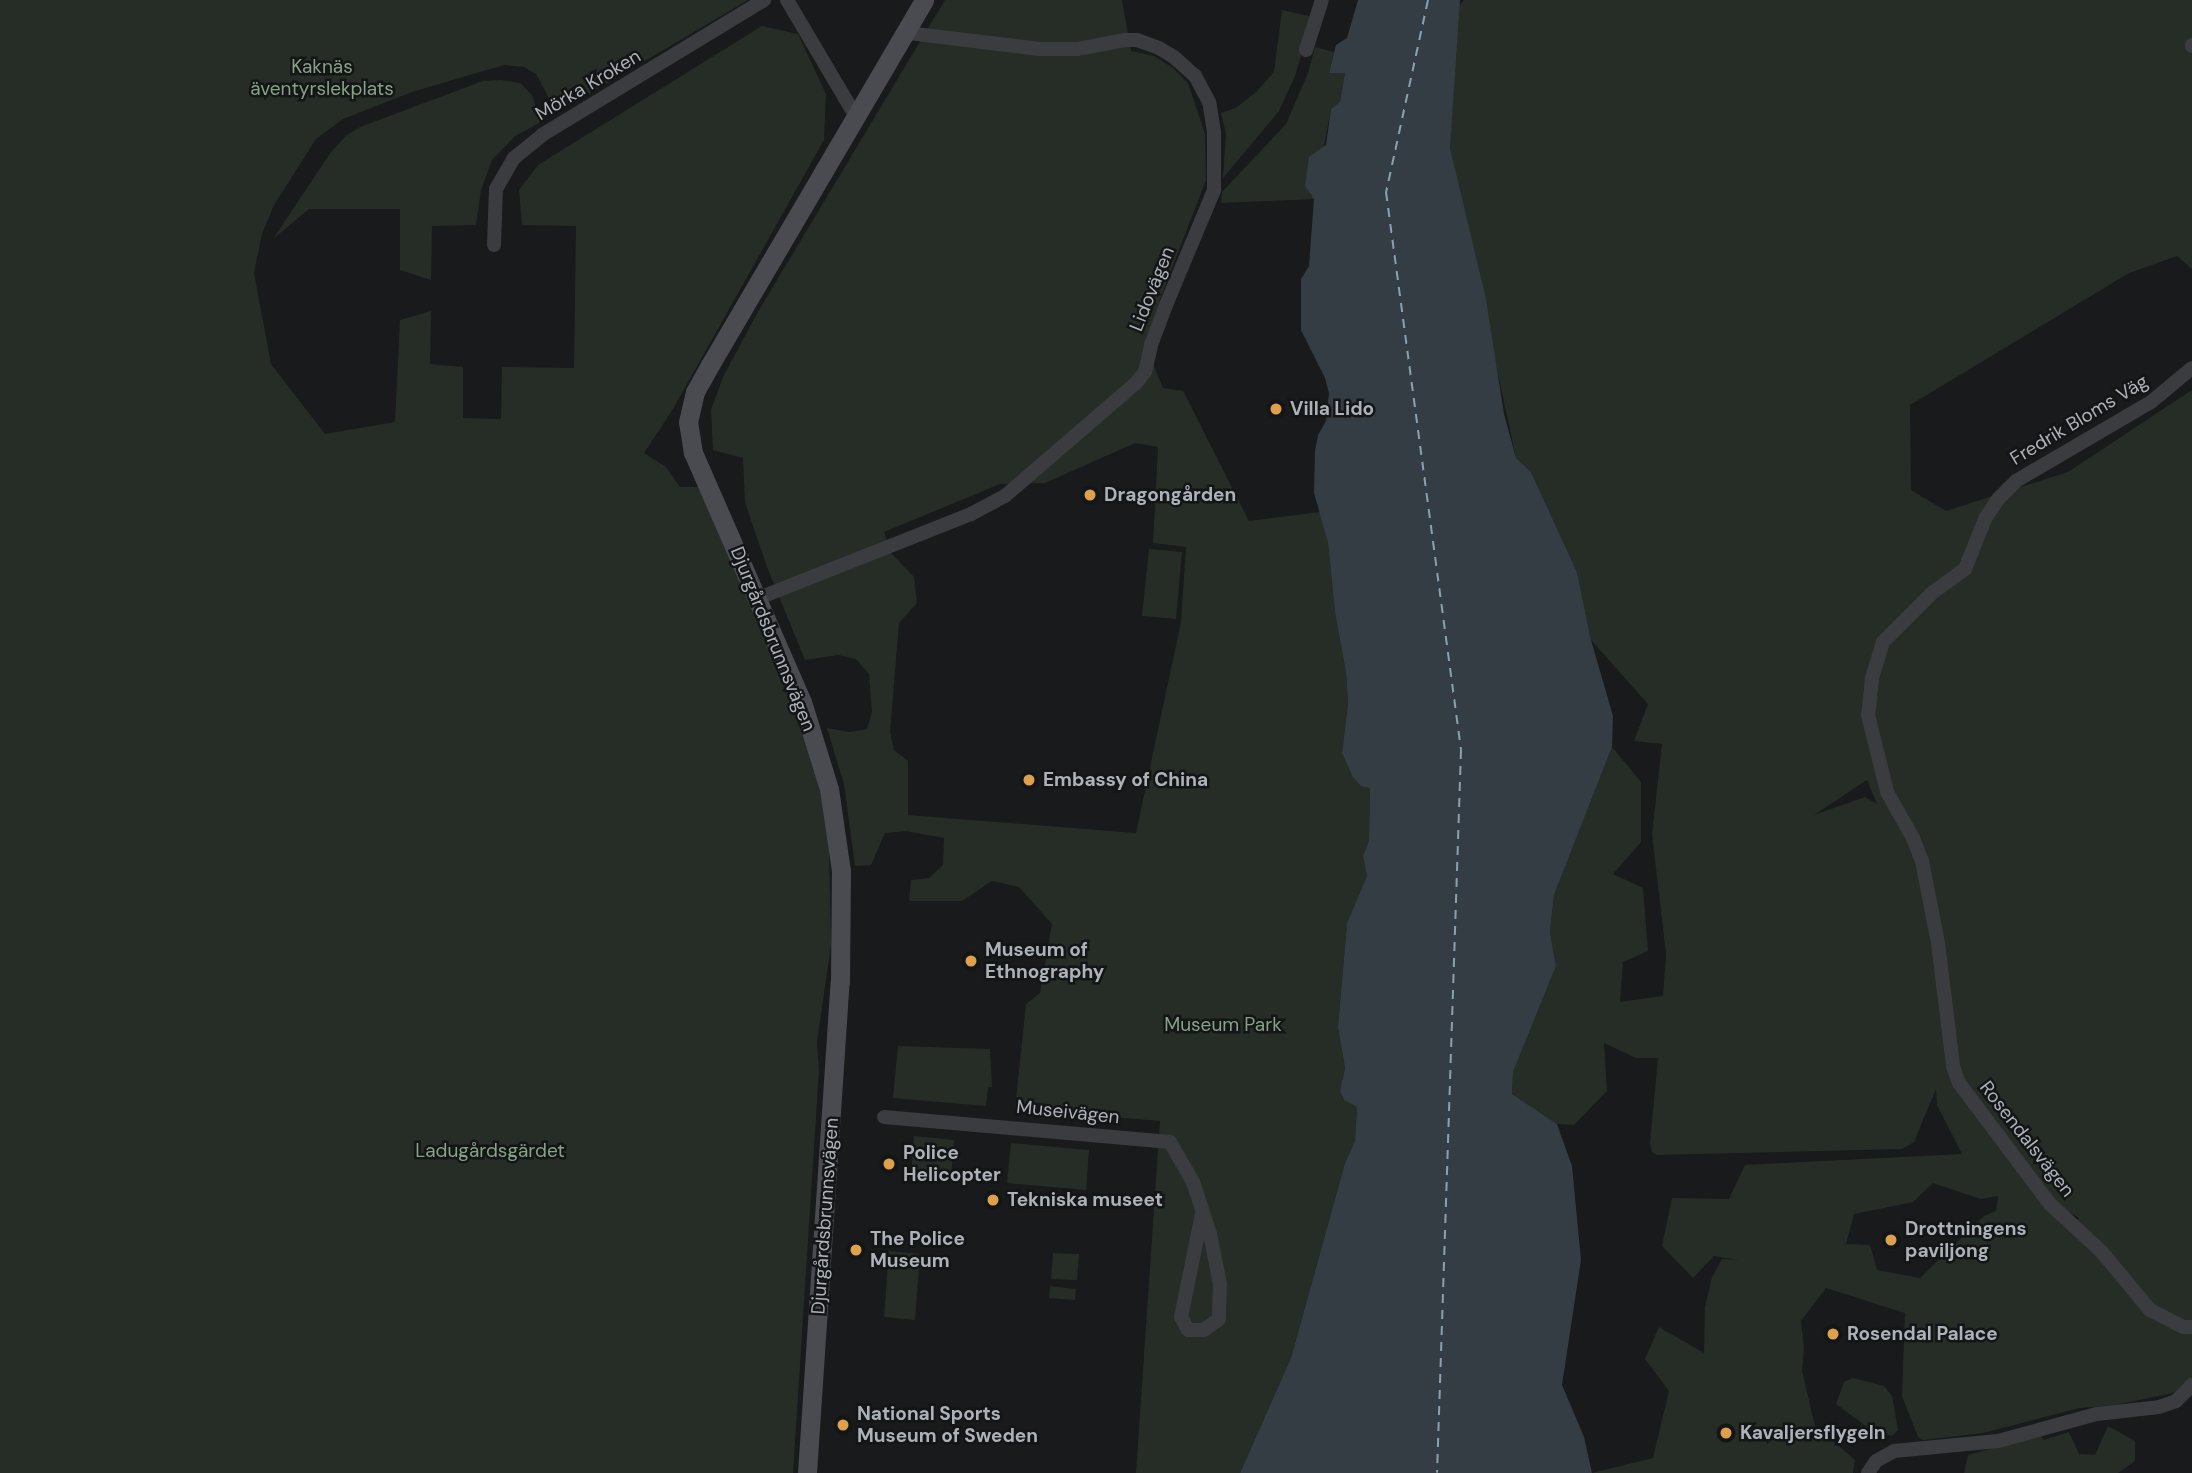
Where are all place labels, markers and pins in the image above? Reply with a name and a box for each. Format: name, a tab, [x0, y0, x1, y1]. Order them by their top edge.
place label: Villa Lido	[1290, 398, 1374, 420]
marker: Villa Lido	[1268, 401, 1284, 417]
place label: Dragongården	[1104, 484, 1236, 506]
marker: Dragongården	[1082, 487, 1098, 503]
place label: Embassy of China	[1043, 769, 1208, 791]
marker: Embassy of China	[1021, 772, 1037, 788]
place label: Museum of Ethnography	[985, 939, 1104, 983]
marker: Museum of Ethnography	[963, 953, 979, 969]
place label: Police Helicopter	[903, 1142, 1001, 1186]
marker: Police Helicopter	[881, 1156, 897, 1172]
place label: Tekniska museet	[1007, 1189, 1163, 1211]
marker: Tekniska museet	[985, 1192, 1001, 1208]
place label: Drottningens paviljong	[1905, 1218, 2027, 1262]
place label: The Police Museum	[870, 1228, 965, 1272]
marker: Drottningens paviljong	[1883, 1232, 1899, 1248]
marker: The Police Museum	[848, 1242, 864, 1258]
place label: Rosendal Palace	[1847, 1323, 1998, 1345]
marker: Rosendal Palace	[1825, 1326, 1841, 1342]
place label: National Sports Museum of Sweden	[857, 1403, 1038, 1447]
marker: National Sports Museum of Sweden	[835, 1417, 851, 1433]
place label: Kavaljersflygeln	[1740, 1422, 1886, 1444]
marker: Kavaljersflygeln	[1718, 1425, 1734, 1441]

